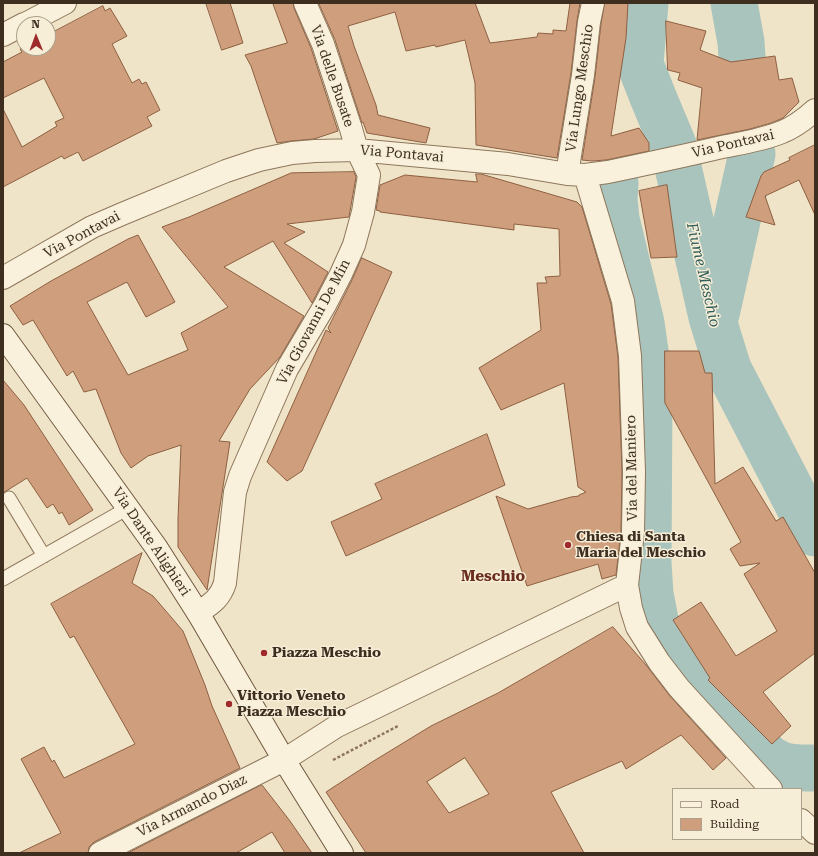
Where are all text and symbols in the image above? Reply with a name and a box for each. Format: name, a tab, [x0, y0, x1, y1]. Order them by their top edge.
north arrow	[16, 16, 56, 56]
text: N	[31, 18, 40, 31]
street label: Via delle Busate	[307, 23, 357, 129]
street label: Via Lungo Meschio	[563, 23, 597, 153]
street label: Via Pontavai	[690, 126, 776, 162]
street label: Via Pontavai	[359, 142, 445, 166]
street label: Via Pontavai	[41, 208, 123, 262]
water label: Fiume Meschio	[682, 221, 724, 329]
street label: Via Giovanni De Min	[274, 257, 354, 387]
street label: Via del Maniero	[623, 415, 641, 521]
street label: Via Dante Alighieri	[108, 485, 194, 599]
place label: Chiesa di Santa Maria del Meschio	[576, 529, 706, 562]
marker: Chiesa di Santa Maria del Meschio	[563, 540, 573, 550]
district label: Meschio	[461, 568, 525, 586]
place label: Piazza Meschio	[272, 645, 381, 661]
marker: Piazza Meschio	[259, 648, 269, 658]
place label: Vittorio Veneto Piazza Meschio	[237, 688, 346, 720]
marker: Vittorio Veneto Piazza Meschio	[224, 699, 234, 709]
street label: Via Armando Diaz	[134, 771, 250, 841]
legend	[672, 788, 802, 840]
text: Road	[710, 797, 739, 811]
text: Building	[710, 817, 759, 831]

